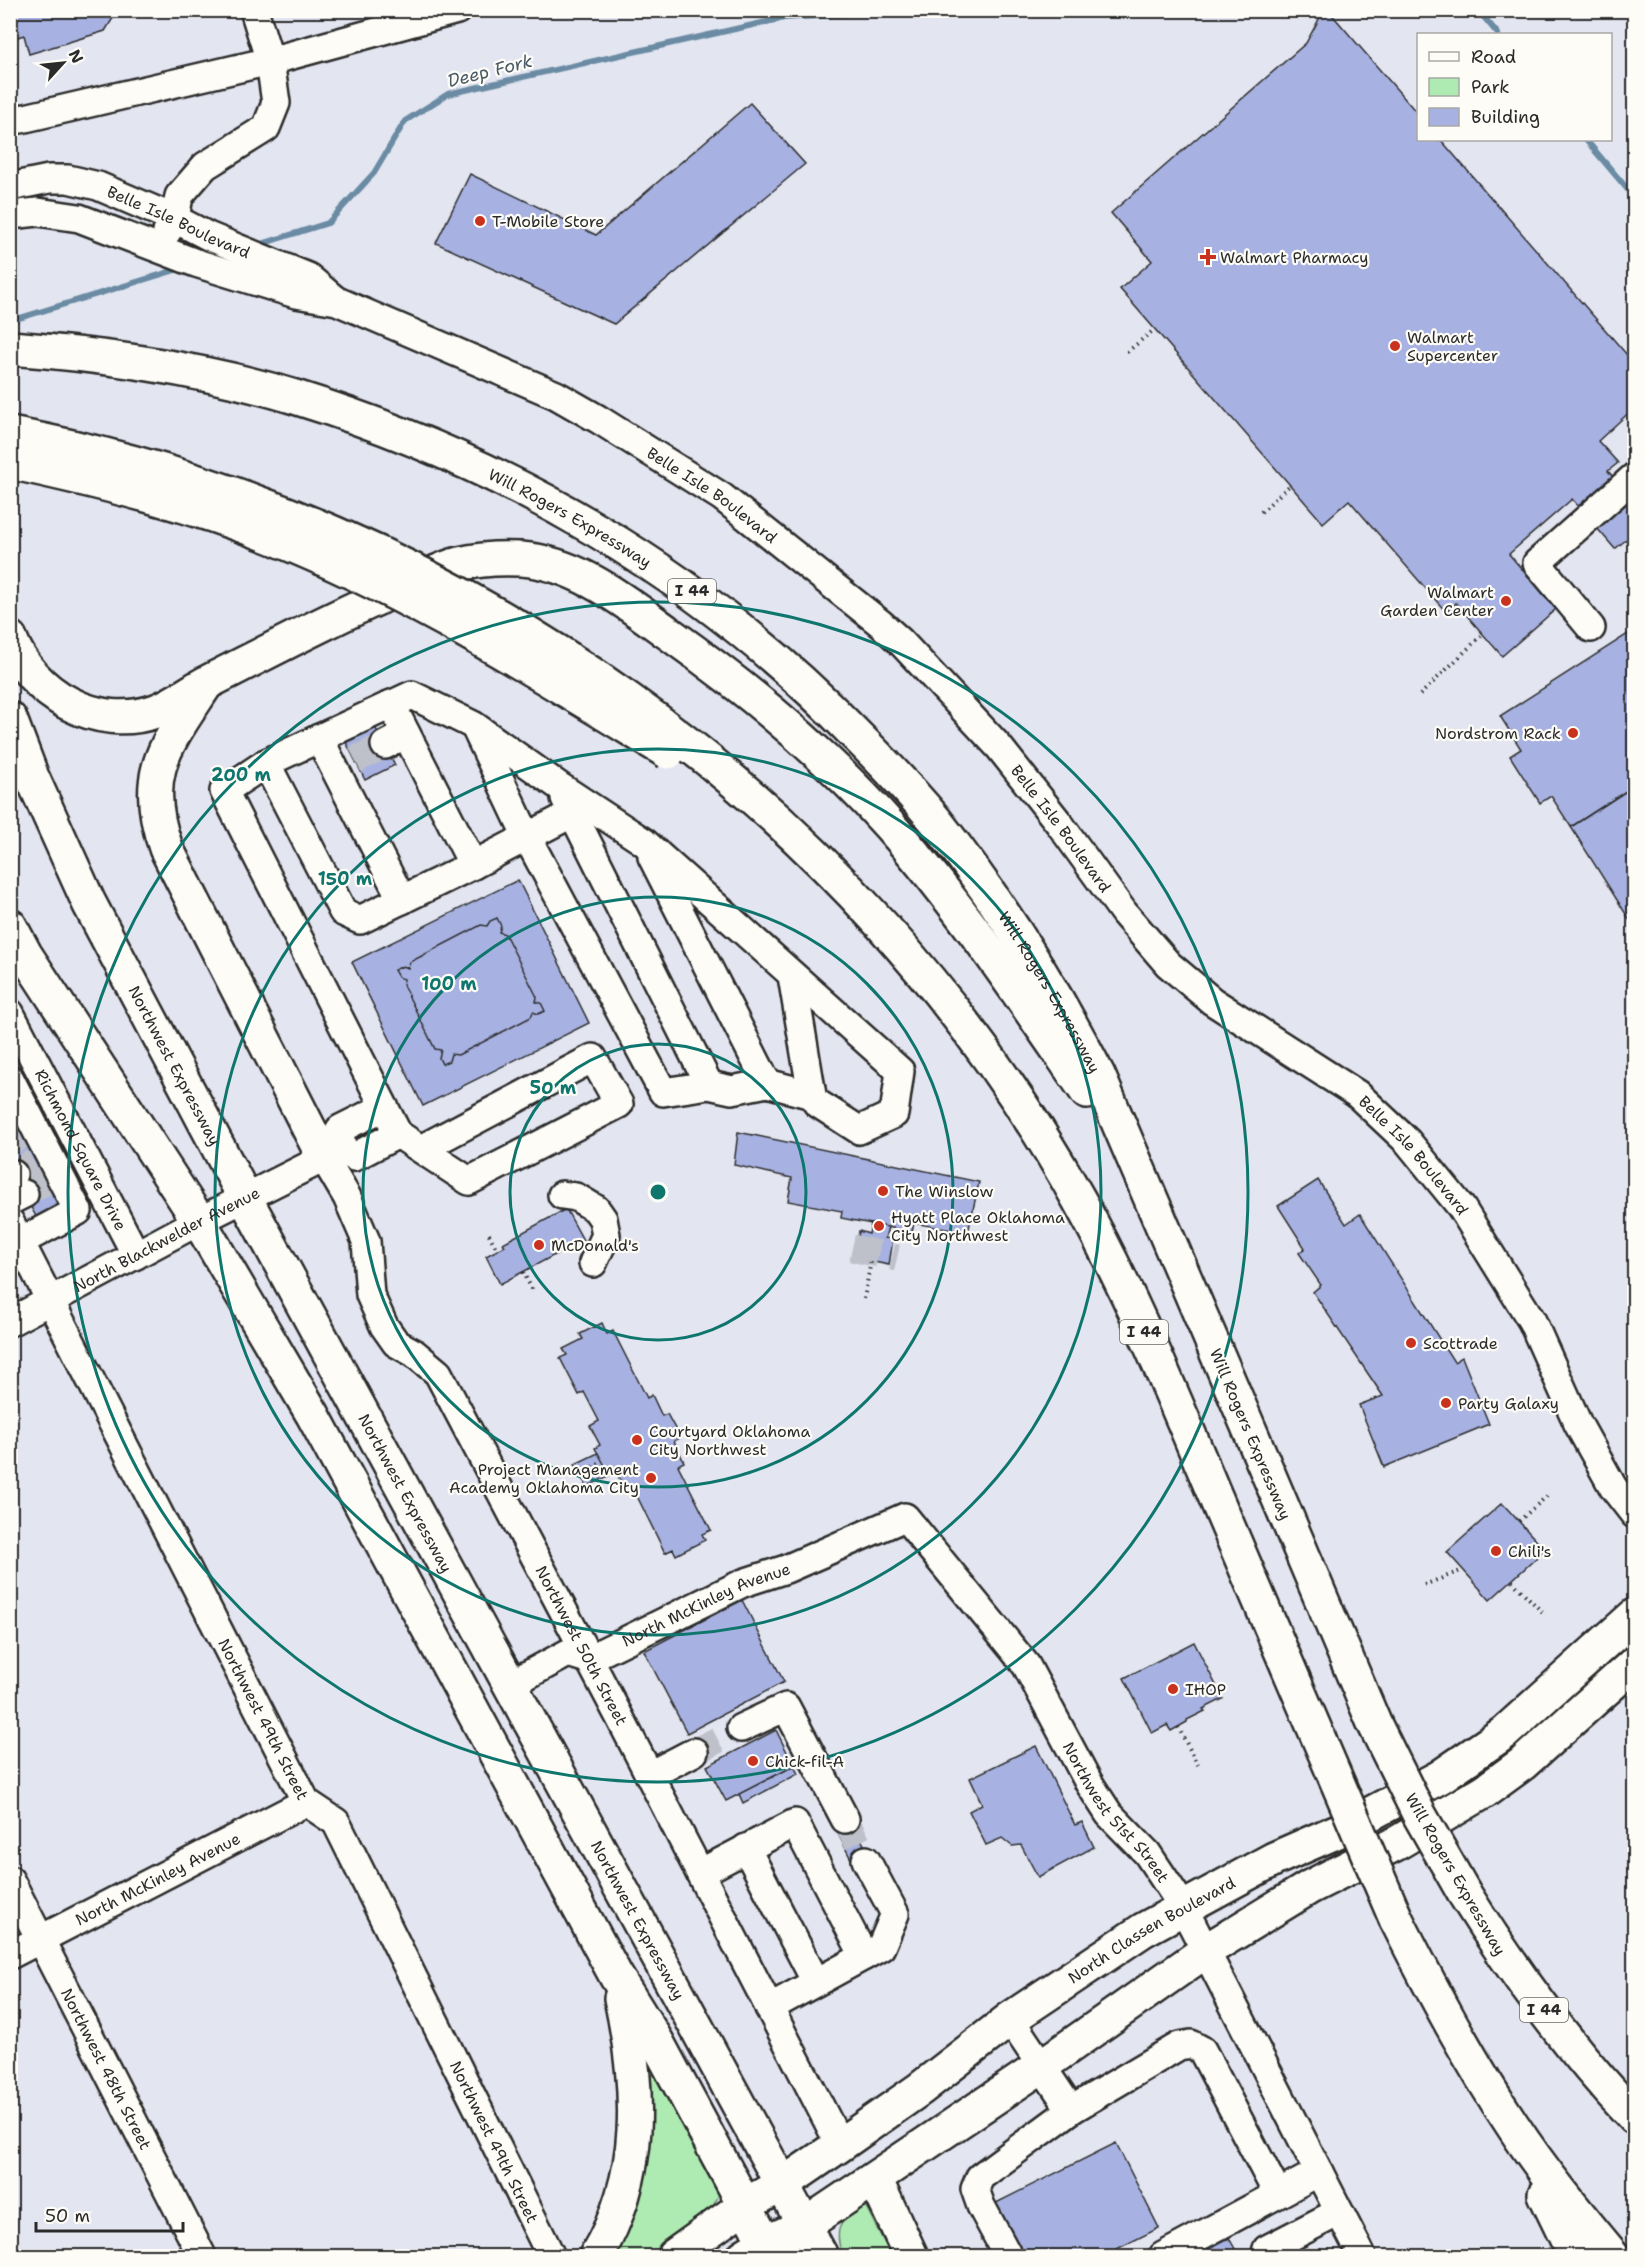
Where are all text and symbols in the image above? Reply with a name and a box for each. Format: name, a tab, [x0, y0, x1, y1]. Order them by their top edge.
north arrow	[33, 33, 93, 93]
legend	[1417, 33, 1612, 141]
text: Road	[1471, 45, 1516, 69]
text: N	[64, 46, 88, 67]
water label: Deep Fork	[445, 49, 536, 93]
text: Park	[1471, 75, 1510, 99]
text: Building	[1471, 105, 1540, 129]
street label: Belle Isle Boulevard	[104, 181, 253, 263]
place label: T-Mobile Store	[492, 211, 604, 232]
marker: T-Mobile Store	[473, 214, 487, 228]
place label: Walmart Pharmacy	[1220, 247, 1368, 268]
marker: Walmart Pharmacy	[1201, 250, 1215, 264]
place label: Walmart Supercenter	[1407, 327, 1498, 366]
marker: Walmart Supercenter	[1388, 339, 1402, 353]
street label: Belle Isle Boulevard	[643, 442, 781, 548]
street label: Will Rogers Expressway	[485, 464, 655, 573]
road number: I 44	[668, 579, 716, 603]
place label: Walmart Garden Center	[1380, 582, 1494, 621]
marker: Walmart Garden Center	[1499, 594, 1513, 608]
place label: Nordstrom Rack	[1435, 723, 1561, 744]
marker: Nordstrom Rack	[1566, 726, 1580, 740]
street label: Belle Isle Boulevard	[1006, 761, 1116, 897]
text: 200 m	[211, 763, 272, 787]
text: 150 m	[318, 867, 373, 891]
street label: Will Rogers Expressway	[993, 907, 1105, 1077]
text: 100 m	[421, 972, 477, 996]
street label: Northwest Expressway	[124, 982, 225, 1149]
street label: Richmond Square Drive	[30, 1066, 131, 1234]
text: 50 m	[530, 1076, 577, 1100]
street label: Belle Isle Boulevard	[1354, 1091, 1473, 1219]
place label: The Winslow	[895, 1181, 994, 1202]
street label: North Blackwelder Avenue	[70, 1182, 263, 1297]
centre of rings	[648, 1182, 668, 1202]
marker: The Winslow	[876, 1184, 890, 1198]
place label: Hyatt Place Oklahoma City Northwest	[891, 1207, 1065, 1246]
marker: Hyatt Place Oklahoma City Northwest	[872, 1219, 886, 1233]
place label: McDonald's	[551, 1235, 639, 1256]
marker: McDonald's	[532, 1238, 546, 1252]
road number: I 44	[1120, 1320, 1168, 1344]
place label: Scottrade	[1423, 1333, 1498, 1354]
marker: Scottrade	[1404, 1336, 1418, 1350]
street label: Will Rogers Expressway	[1205, 1345, 1296, 1523]
place label: Party Galaxy	[1458, 1393, 1559, 1414]
marker: Party Galaxy	[1439, 1396, 1453, 1410]
street label: Northwest Expressway	[353, 1410, 457, 1577]
place label: Courtyard Oklahoma City Northwest	[649, 1421, 811, 1460]
marker: Courtyard Oklahoma City Northwest	[630, 1433, 644, 1447]
place label: Project Management Academy Oklahoma City	[449, 1459, 639, 1498]
marker: Project Management Academy Oklahoma City	[644, 1471, 658, 1485]
place label: Chili's	[1508, 1541, 1552, 1562]
marker: Chili's	[1489, 1544, 1503, 1558]
street label: North McKinley Avenue	[618, 1558, 793, 1652]
street label: Northwest 50th Street	[531, 1562, 632, 1729]
street label: Northwest 49th Street	[213, 1635, 313, 1803]
place label: IHOP	[1185, 1679, 1226, 1700]
marker: IHOP	[1166, 1682, 1180, 1696]
street label: Northwest 51st Street	[1058, 1738, 1174, 1887]
place label: Chick-fil-A	[765, 1751, 844, 1772]
marker: Chick-fil-A	[746, 1754, 760, 1768]
street label: Will Rogers Expressway	[1400, 1789, 1511, 1959]
street label: North McKinley Avenue	[72, 1828, 244, 1931]
street label: Northwest Expressway	[586, 1837, 689, 2003]
street label: North Classen Boulevard	[1064, 1872, 1239, 1988]
street label: Northwest 48th Street	[56, 1985, 156, 2153]
road number: I 44	[1520, 1998, 1568, 2022]
street label: Northwest 49th Street	[445, 2057, 543, 2227]
scale bar	[36, 2195, 183, 2233]
text: 50 m	[45, 2204, 90, 2228]

